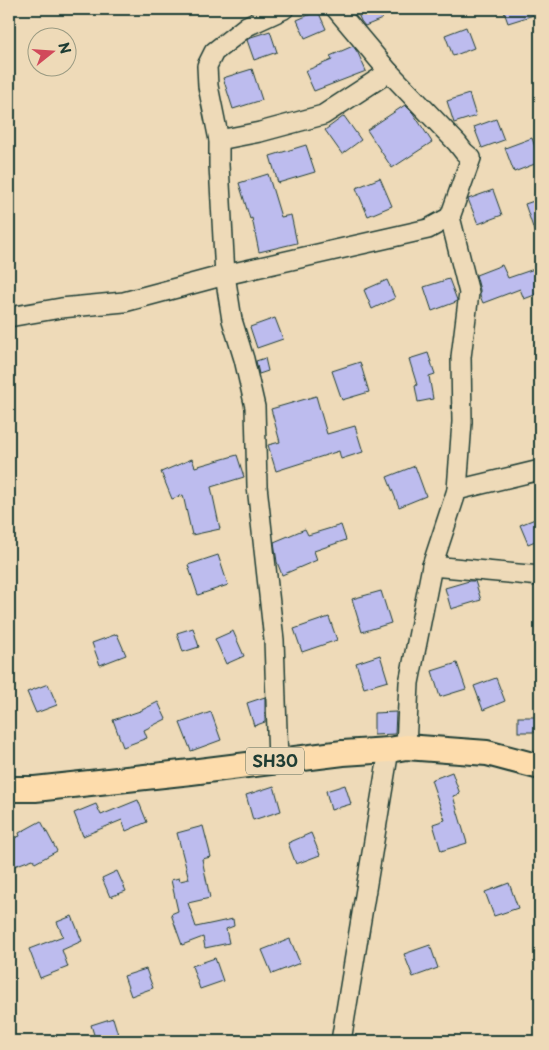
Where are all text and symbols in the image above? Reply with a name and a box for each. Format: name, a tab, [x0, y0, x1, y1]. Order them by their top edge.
north arrow	[28, 28, 78, 78]
text: N	[53, 40, 77, 56]
road number: SH30	[246, 748, 304, 774]

